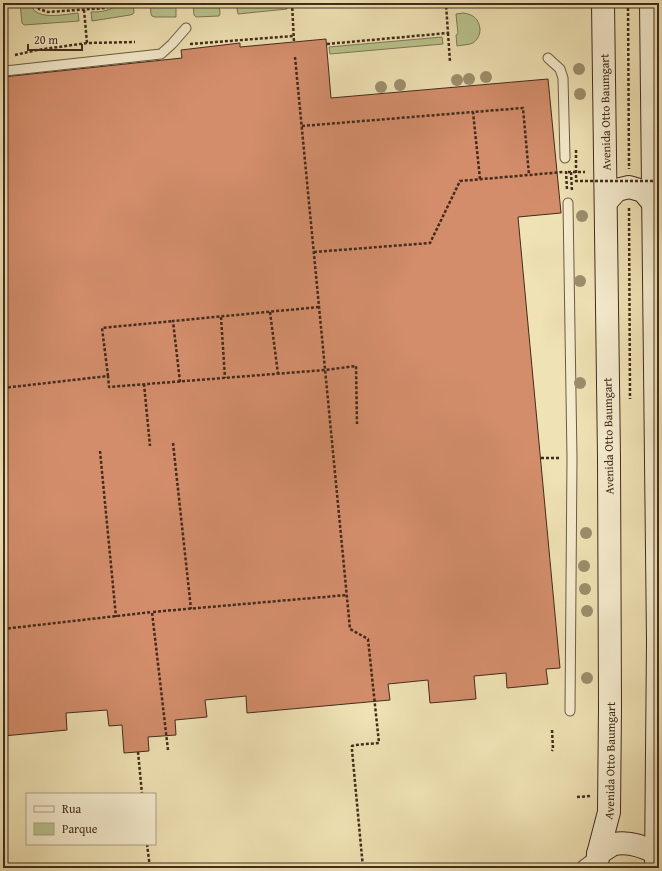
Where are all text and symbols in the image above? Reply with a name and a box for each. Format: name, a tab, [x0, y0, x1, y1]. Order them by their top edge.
scale bar	[28, 26, 82, 52]
text: 20 m	[34, 31, 58, 48]
street label: Avenida Otto Baumgart	[595, 53, 615, 171]
street label: Avenida Otto Baumgart	[598, 377, 618, 495]
street label: Avenida Otto Baumgart	[599, 701, 619, 821]
legend	[26, 793, 156, 845]
text: Rua	[62, 800, 81, 817]
text: Parque	[62, 820, 98, 837]

